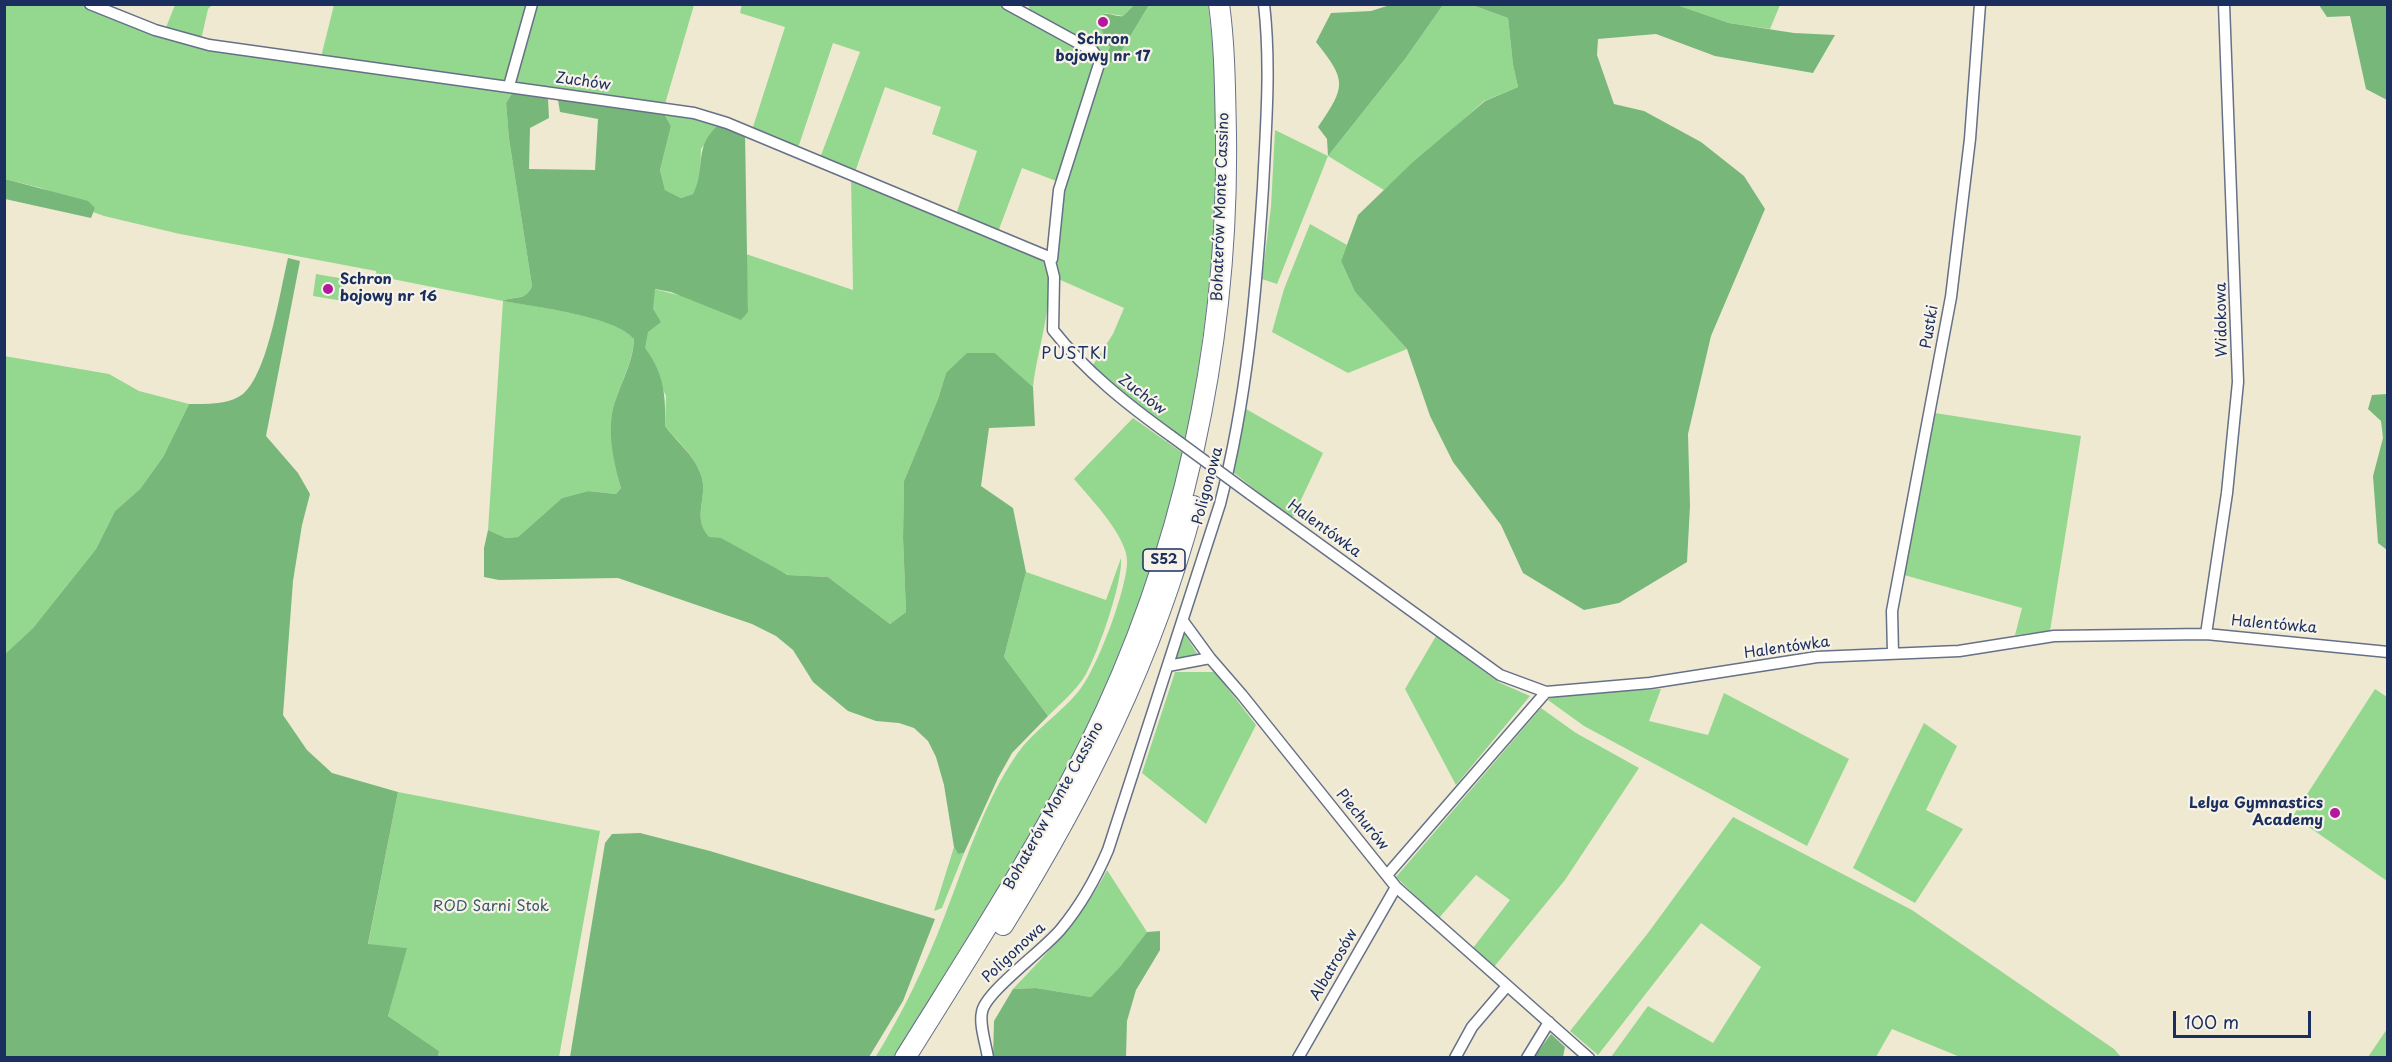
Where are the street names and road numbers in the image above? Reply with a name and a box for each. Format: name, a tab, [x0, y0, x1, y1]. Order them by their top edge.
street label: Zuchów	[554, 69, 612, 95]
street label: Bohaterów Monte Cassino	[1209, 112, 1233, 302]
street label: Widokowa	[2212, 282, 2232, 358]
street label: Pustki	[1917, 304, 1943, 350]
street label: Zuchów	[1115, 371, 1169, 419]
street label: Poligonowa	[1189, 445, 1227, 527]
street label: Halentówka	[1284, 496, 1364, 562]
road number: S52	[1143, 549, 1185, 571]
street label: Halentówka	[2230, 612, 2318, 638]
street label: Halentówka	[1743, 633, 1831, 663]
street label: Bohaterów Monte Cassino	[1000, 719, 1108, 893]
street label: Piechurów	[1332, 786, 1392, 854]
street label: Poligonowa	[979, 919, 1049, 987]
street label: Albatrosów	[1306, 926, 1362, 1004]

